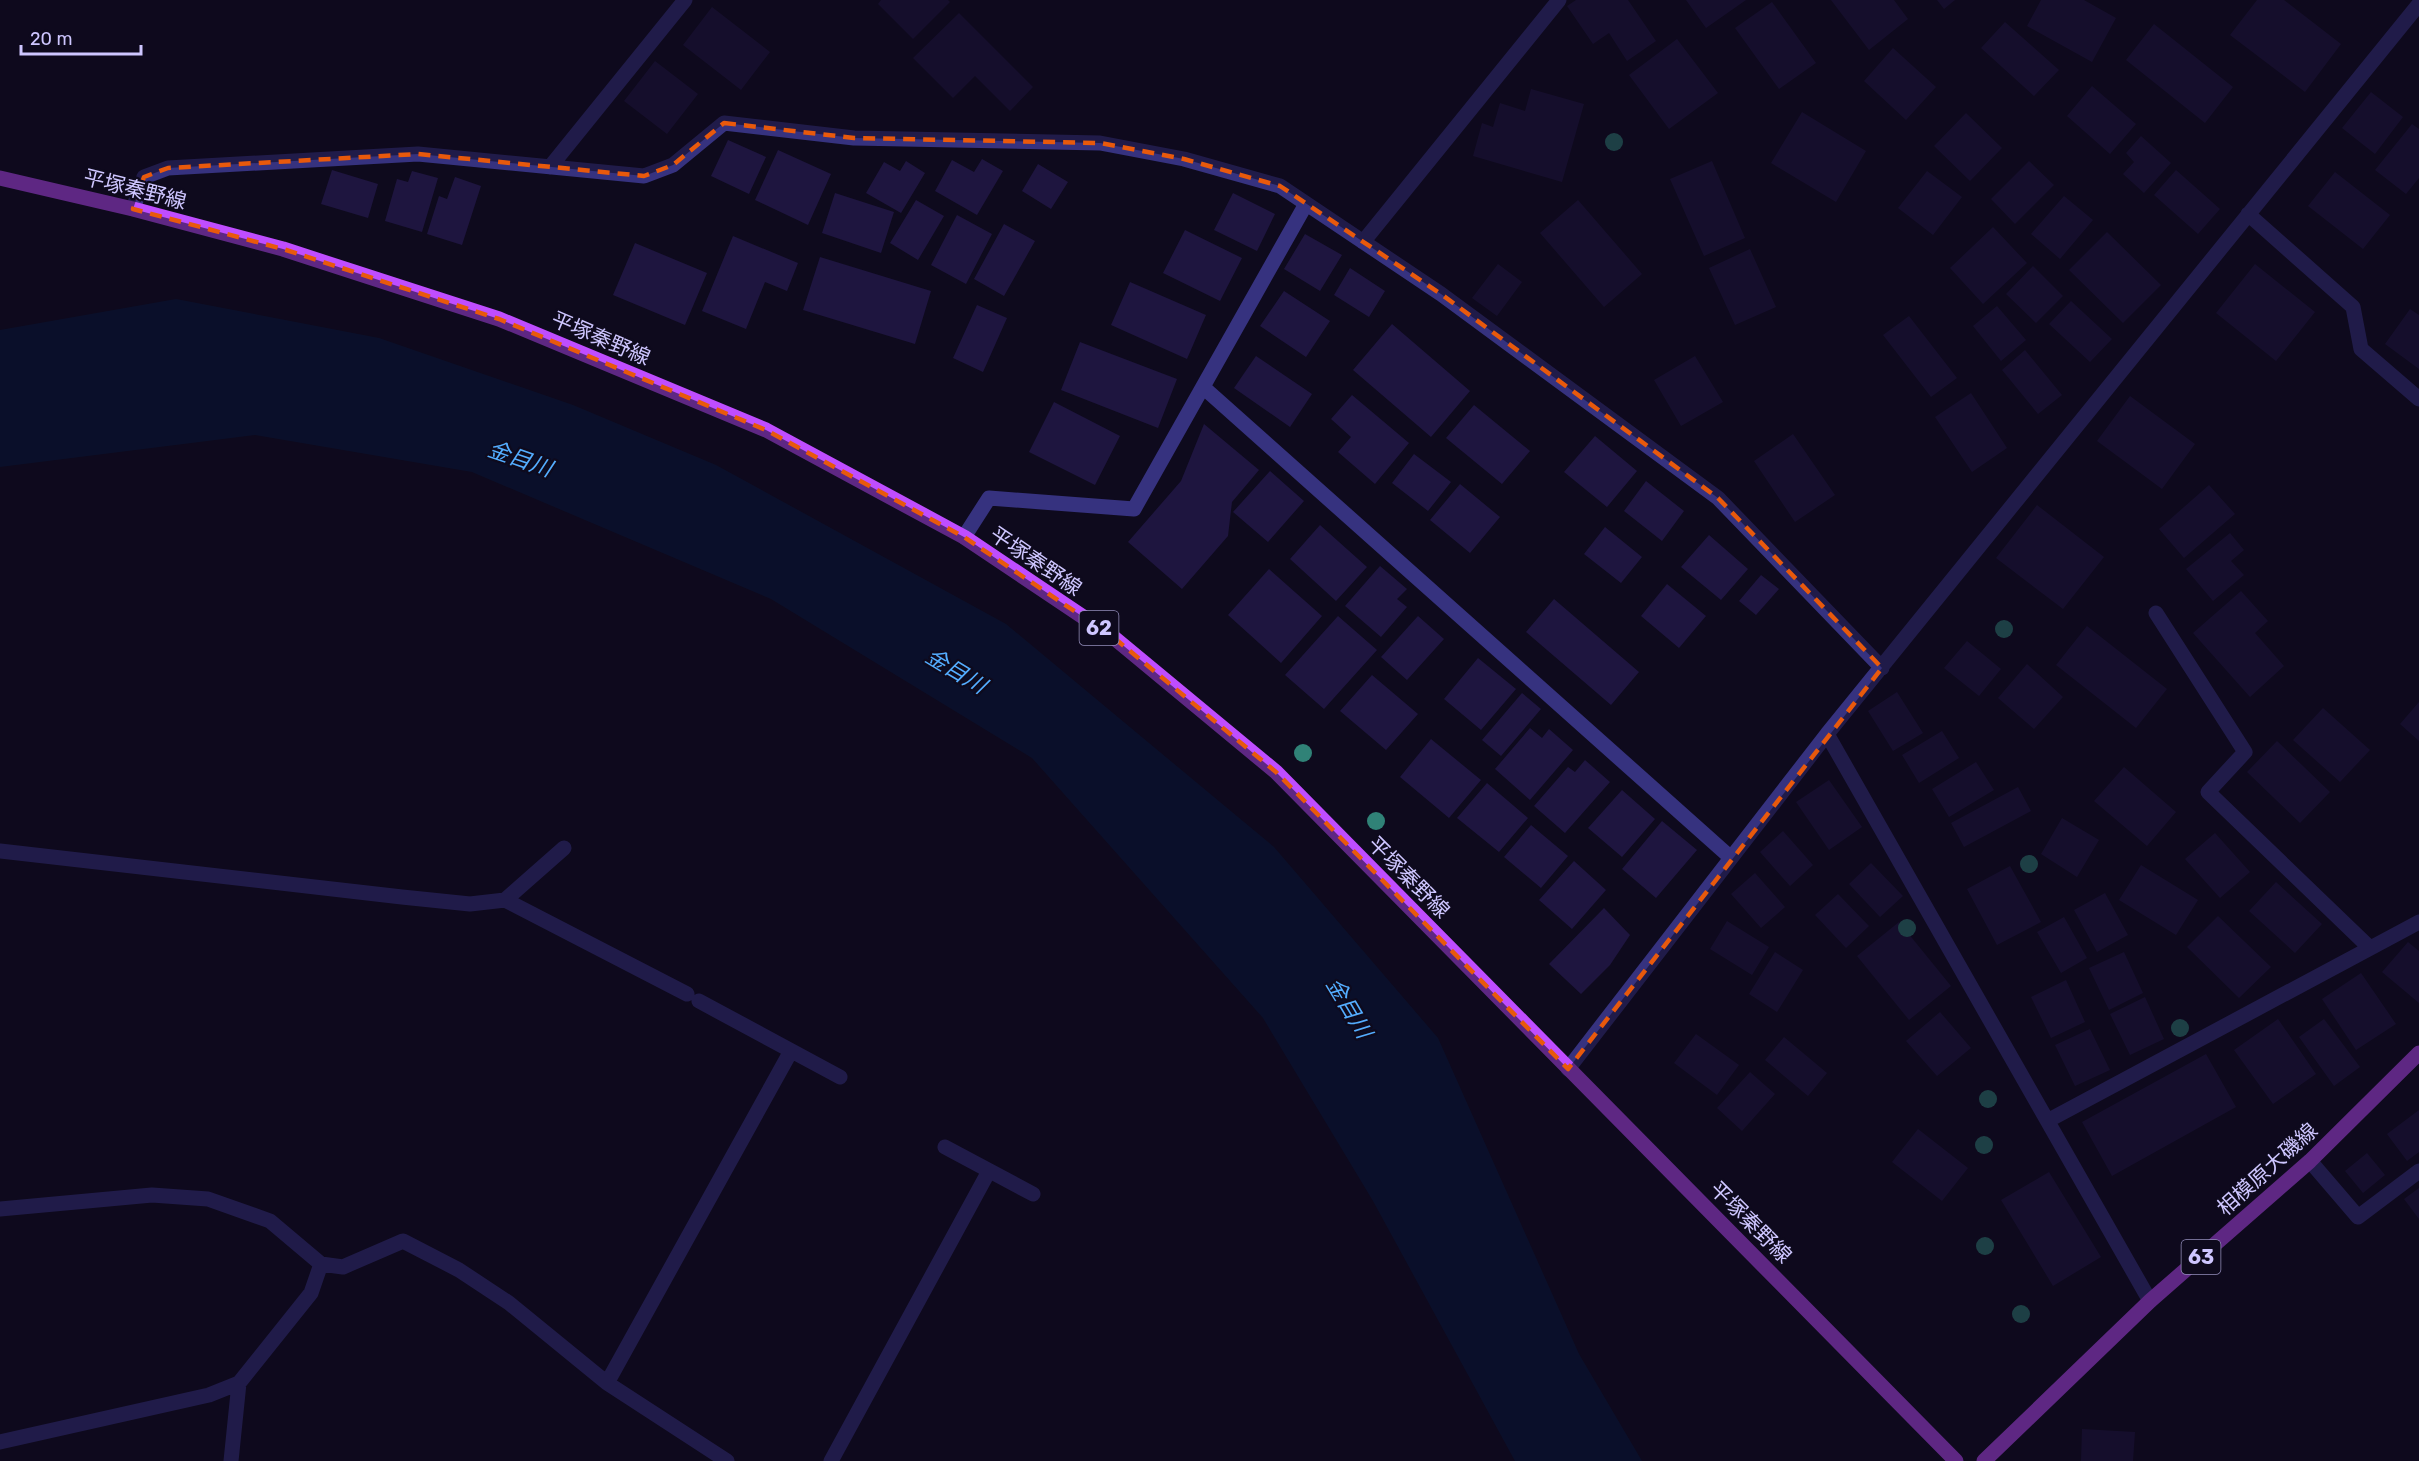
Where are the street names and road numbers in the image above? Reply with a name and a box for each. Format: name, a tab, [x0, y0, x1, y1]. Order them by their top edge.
street label: 平塚秦野線	[81, 164, 189, 214]
street label: 平塚秦野線	[548, 306, 654, 370]
street label: 平塚秦野線	[985, 521, 1087, 601]
road number: 62	[1080, 611, 1118, 645]
street label: 平塚秦野線	[1363, 831, 1455, 923]
street label: 相模原大磯線	[2212, 1118, 2322, 1220]
street label: 平塚秦野線	[1705, 1176, 1797, 1268]
road number: 63	[2182, 1240, 2220, 1274]

